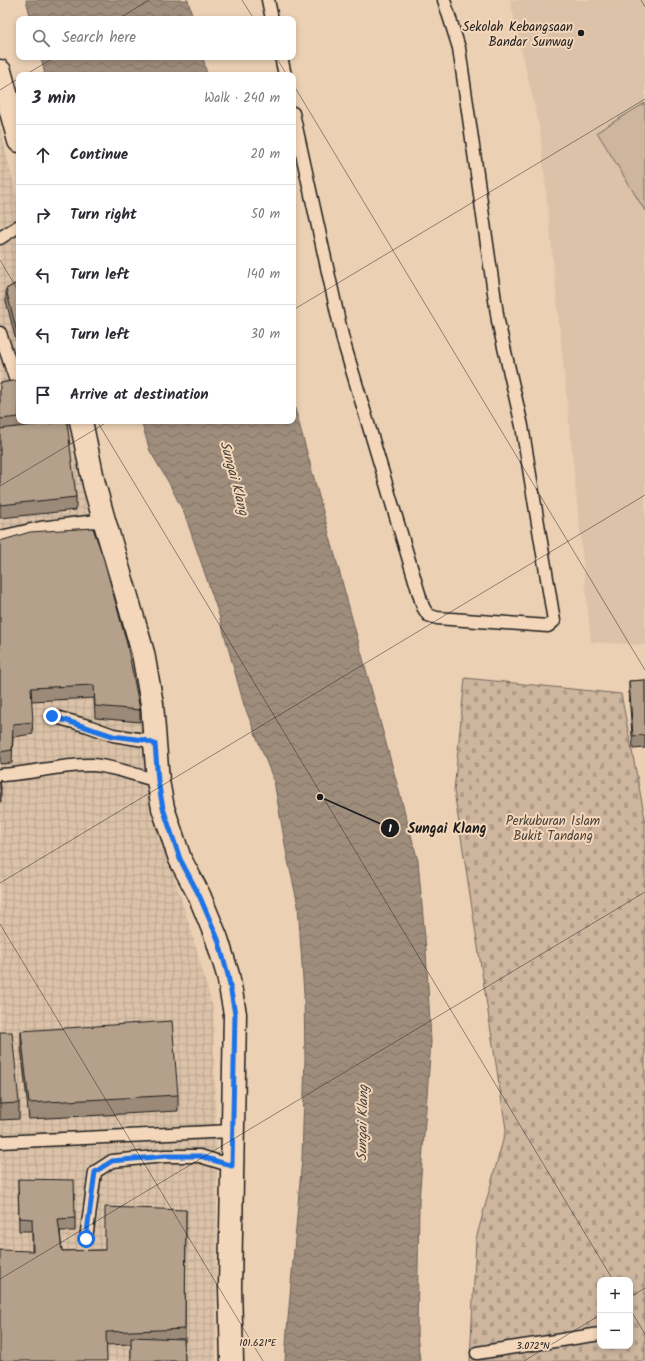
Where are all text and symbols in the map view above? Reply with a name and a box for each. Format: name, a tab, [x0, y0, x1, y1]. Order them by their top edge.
search box	[16, 16, 296, 60]
place label: Sekolah Kebangsaan Bandar Sunway	[463, 17, 574, 53]
text: Search here	[62, 26, 136, 50]
icon: search	[30, 27, 52, 49]
marker: Sekolah Kebangsaan Bandar Sunway	[576, 28, 586, 38]
text: 3 min	[32, 85, 76, 112]
text: Walk · 240 m	[204, 88, 280, 109]
text: Continue	[70, 143, 128, 167]
icon: ahead	[32, 144, 54, 166]
text: 20 m	[250, 144, 280, 165]
text: Turn right	[70, 203, 137, 227]
icon: right	[32, 204, 54, 226]
text: 50 m	[251, 204, 280, 225]
text: Turn left	[70, 263, 130, 287]
icon: left	[32, 264, 54, 286]
text: 140 m	[247, 264, 280, 285]
text: Turn left	[70, 323, 130, 347]
icon: left	[32, 324, 54, 346]
text: 30 m	[251, 324, 280, 345]
text: Arrive at destination	[70, 383, 209, 407]
icon: arrive	[32, 384, 54, 406]
water label: Sungai Klang	[214, 439, 255, 519]
route end	[43, 707, 61, 725]
park label: Perkuburan Islam Bukit Tandang	[506, 811, 600, 847]
callout: Sungai Klang	[380, 815, 495, 841]
text: Sungai Klang	[408, 818, 487, 840]
text: 1	[388, 819, 392, 838]
water label: Sungai Klang	[351, 1083, 375, 1161]
route start	[77, 1230, 95, 1248]
map controls	[597, 1277, 633, 1349]
button: +	[597, 1277, 633, 1313]
button: −	[597, 1313, 633, 1349]
text: 101.621°E	[239, 1335, 278, 1351]
text: 3.072°N	[516, 1338, 550, 1354]

